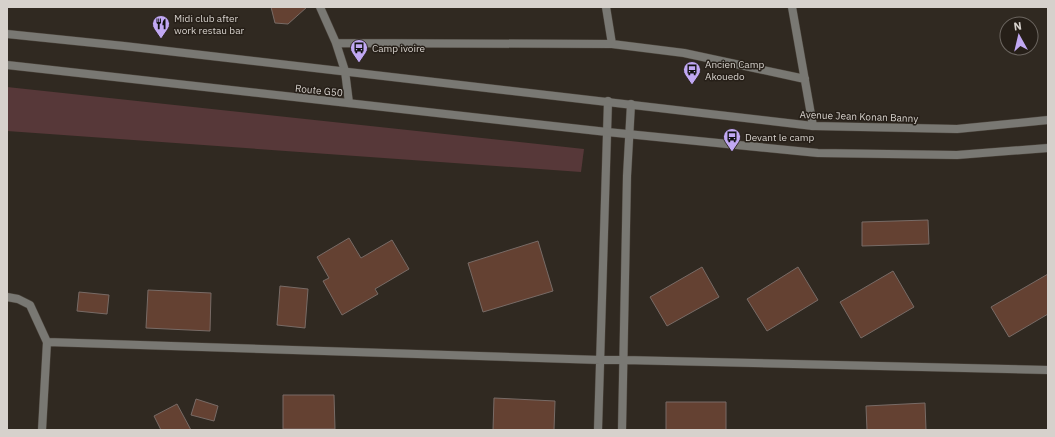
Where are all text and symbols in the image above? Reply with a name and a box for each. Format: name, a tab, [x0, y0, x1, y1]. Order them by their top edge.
place label: Midi club after work restau bar	[174, 12, 244, 37]
restaurant icon: Midi club after work restau bar	[151, 14, 171, 39]
north arrow	[999, 16, 1039, 56]
text: N	[1013, 19, 1023, 34]
bus stop icon: Camp ivoire	[349, 38, 369, 63]
place label: Camp ivoire	[372, 42, 425, 55]
place label: Ancien Camp Akouedo	[705, 58, 764, 83]
bus stop icon: Ancien Camp Akouedo	[682, 60, 702, 85]
street label: Route G50	[294, 82, 343, 99]
street label: Avenue Jean Konan Banny	[799, 108, 918, 125]
bus stop icon: Devant le camp	[722, 127, 742, 152]
place label: Devant le camp	[745, 131, 815, 144]

